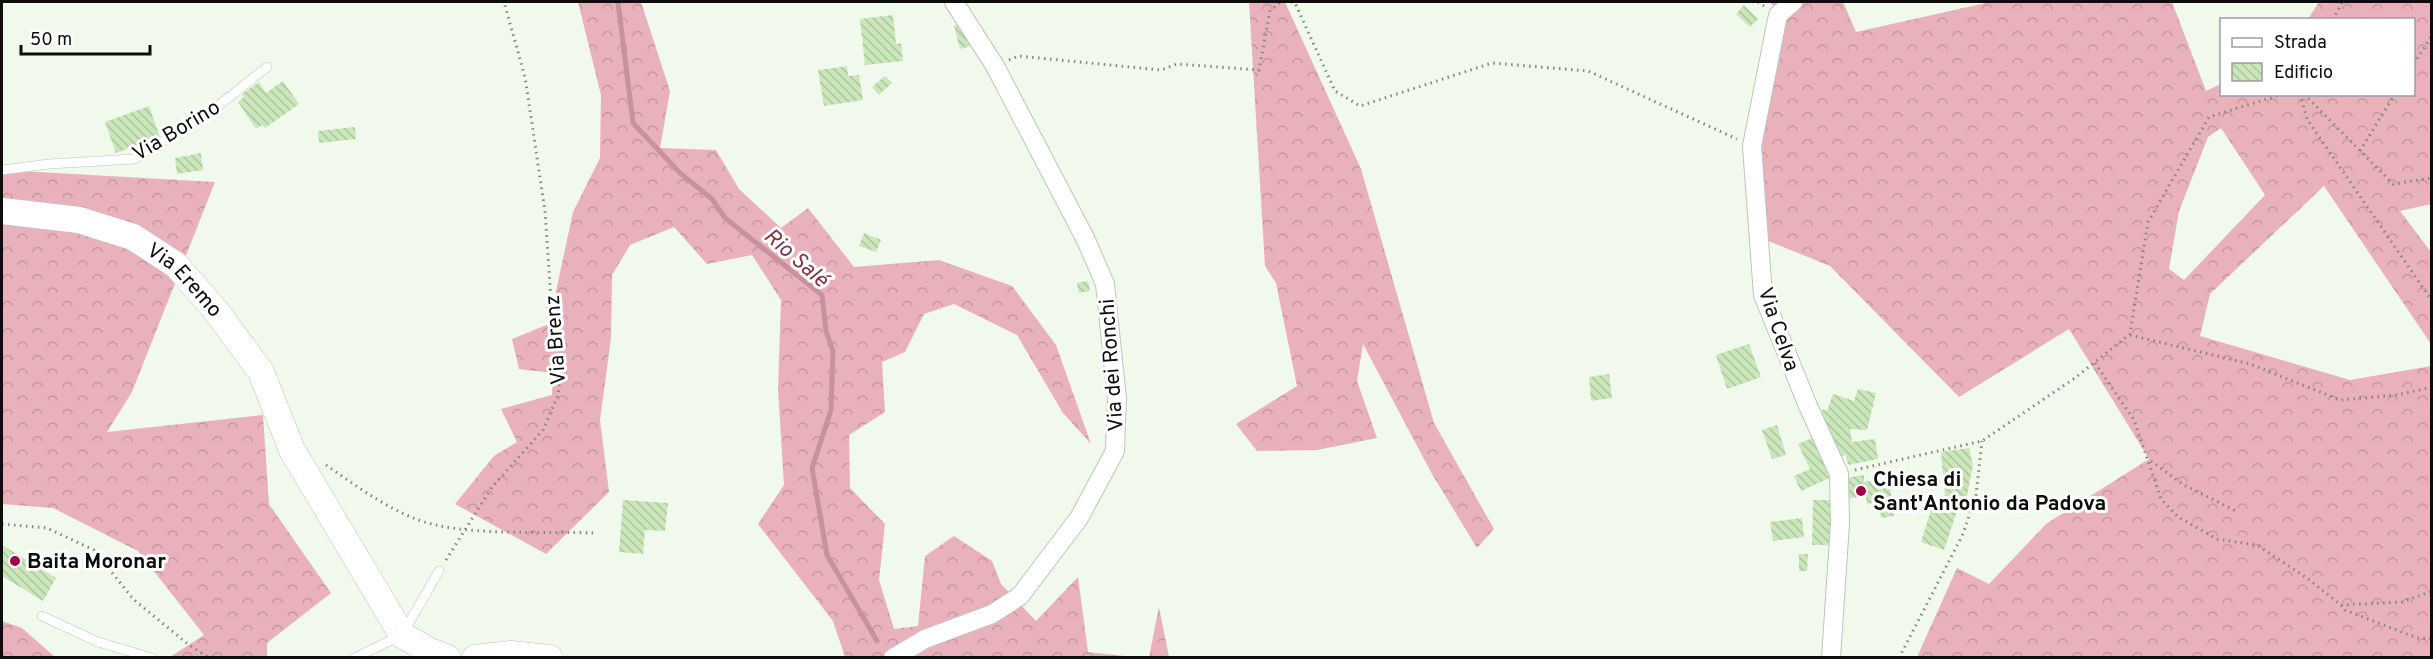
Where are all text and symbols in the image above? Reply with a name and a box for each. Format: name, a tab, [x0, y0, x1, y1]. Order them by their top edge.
scale bar	[21, 18, 150, 56]
legend	[2220, 18, 2415, 96]
text: 50 m	[30, 29, 72, 52]
text: Strada	[2274, 32, 2327, 55]
text: Edificio	[2274, 62, 2333, 85]
street label: Via Borino	[128, 95, 226, 168]
water label: Rio Salé	[757, 223, 835, 295]
street label: Via Eremo	[141, 238, 228, 324]
street label: Via Celva	[1751, 284, 1804, 375]
street label: Via Brenz	[540, 294, 573, 386]
street label: Via dei Ronchi	[1094, 297, 1131, 432]
place label: Chiesa di Sant'Antonio da Padova	[1873, 467, 2106, 518]
marker: Chiesa di Sant'Antonio da Padova	[1854, 484, 1868, 498]
place label: Baita Moronar	[27, 549, 166, 576]
marker: Baita Moronar	[8, 554, 22, 568]

